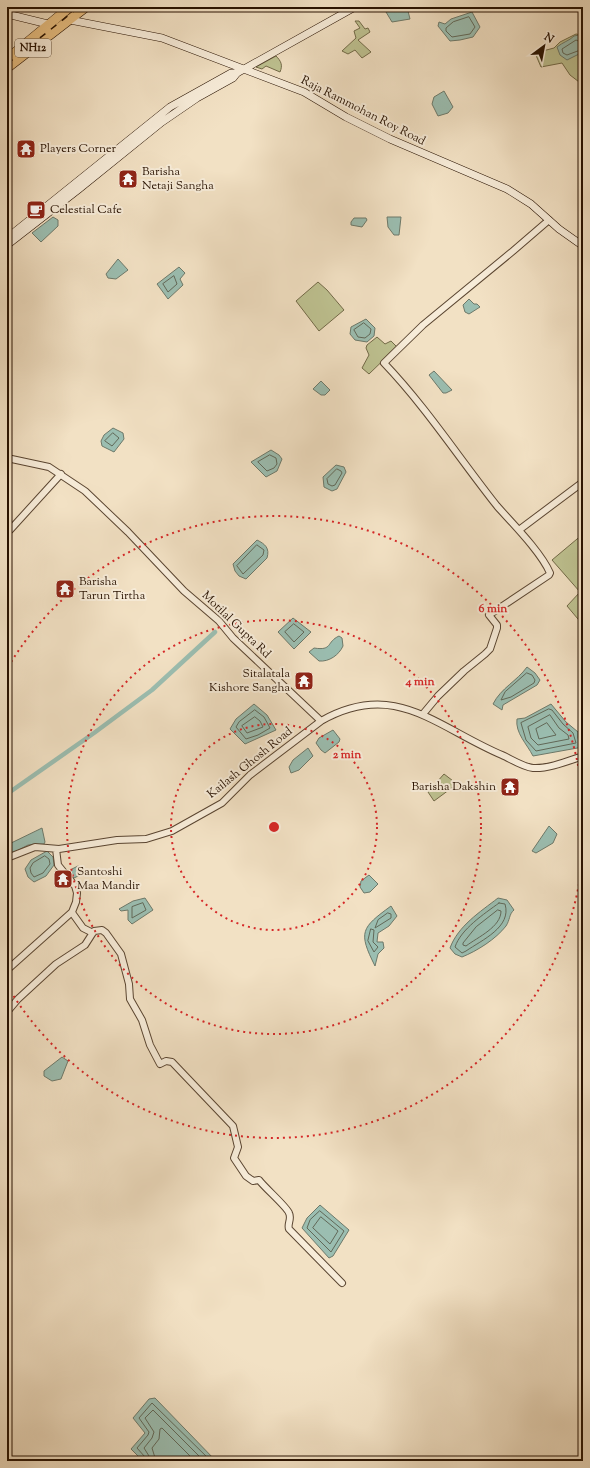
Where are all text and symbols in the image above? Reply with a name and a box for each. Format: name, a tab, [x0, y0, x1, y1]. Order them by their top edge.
north arrow	[524, 26, 564, 66]
text: N	[540, 29, 557, 48]
road number: NH12	[15, 39, 51, 57]
street label: Raja Rammohan Roy Road	[297, 72, 429, 150]
temple icon: Players Corner	[15, 138, 37, 160]
place label: Players Corner	[40, 140, 117, 158]
place label: Barisha Netaji Sangha	[142, 163, 214, 195]
temple icon: Barisha Netaji Sangha	[117, 168, 139, 190]
cafe icon: Celestial Cafe	[25, 199, 47, 221]
place label: Celestial Cafe	[50, 201, 122, 219]
place label: Barisha Tarun Tirtha	[79, 573, 146, 605]
temple icon: Barisha Tarun Tirtha	[54, 578, 76, 600]
street label: Motilal Gupta Rd	[197, 587, 275, 663]
text: 6 min	[479, 600, 508, 618]
place label: Sitalatala Kishore Sangha	[209, 665, 290, 697]
temple icon: Sitalatala Kishore Sangha	[293, 670, 315, 692]
text: 4 min	[404, 673, 435, 691]
street label: Kailash Ghosh Road	[203, 723, 297, 803]
text: 2 min	[333, 746, 362, 764]
temple icon: Barisha Dakshin	[499, 776, 521, 798]
place label: Barisha Dakshin	[411, 778, 496, 796]
centre of rings	[267, 820, 281, 834]
place label: Santoshi Maa Mandir	[77, 863, 140, 895]
temple icon: Santoshi Maa Mandir	[52, 868, 74, 890]

